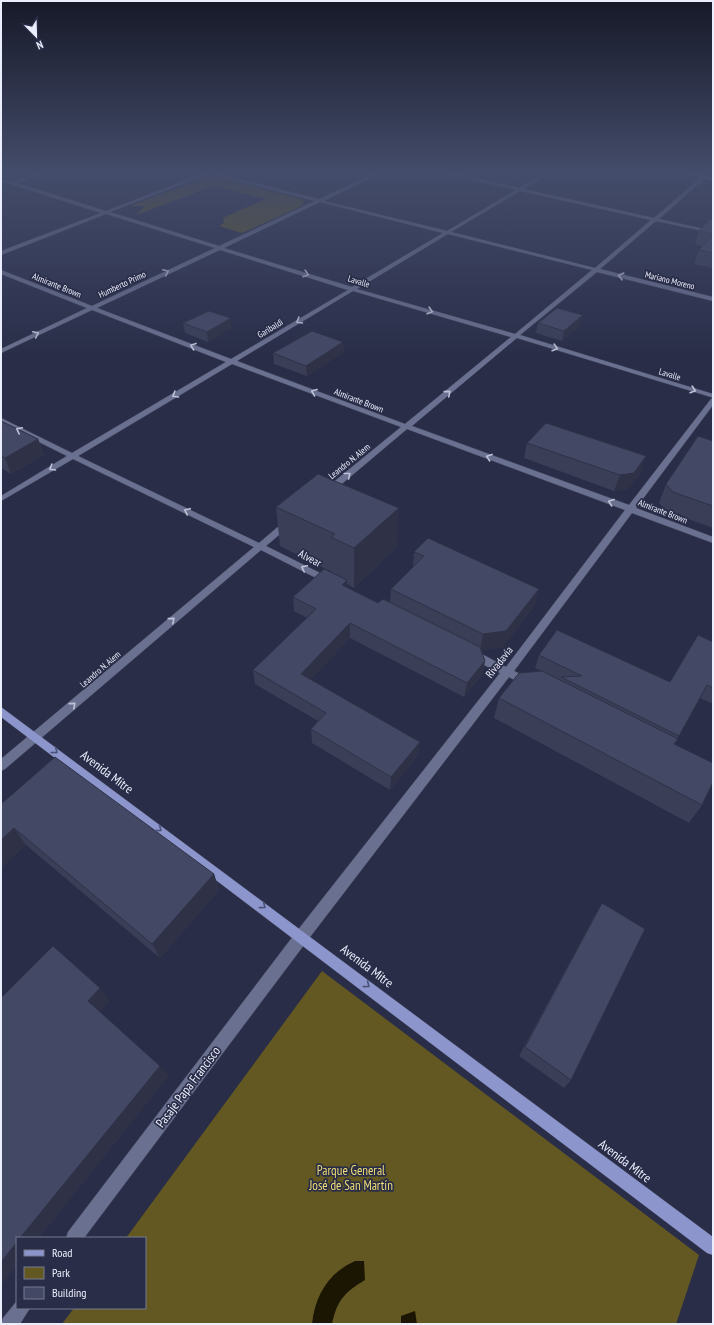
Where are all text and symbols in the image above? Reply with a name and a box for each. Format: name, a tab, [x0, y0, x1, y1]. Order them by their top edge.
north arrow	[16, 16, 56, 56]
text: N	[34, 38, 45, 53]
street label: Humberto Primo	[97, 268, 148, 300]
one-way arrow	[162, 269, 169, 277]
one-way arrow	[302, 269, 309, 278]
street label: Mariano Moreno	[644, 269, 696, 292]
street label: Almirante Brown	[31, 270, 83, 300]
street label: Lavalle	[347, 272, 371, 290]
one-way arrow	[618, 273, 624, 281]
one-way arrow	[427, 306, 434, 315]
street label: Garibaldi	[255, 316, 285, 340]
one-way arrow	[296, 316, 303, 323]
one-way arrow	[32, 331, 39, 339]
one-way arrow	[189, 343, 196, 351]
one-way arrow	[551, 343, 558, 352]
street label: Lavalle	[658, 365, 682, 383]
one-way arrow	[689, 385, 696, 394]
street label: Almirante Brown	[333, 386, 385, 414]
one-way arrow	[311, 389, 318, 397]
one-way arrow	[172, 390, 179, 397]
one-way arrow	[443, 390, 451, 397]
one-way arrow	[16, 427, 24, 435]
street label: Leandro N. Alem	[326, 441, 372, 481]
one-way arrow	[485, 454, 492, 462]
one-way arrow	[49, 463, 56, 471]
one-way arrow	[343, 473, 350, 480]
street label: Almirante Brown	[637, 497, 689, 525]
one-way arrow	[607, 498, 614, 506]
one-way arrow	[183, 508, 191, 516]
street label: Alvear	[296, 546, 324, 570]
one-way arrow	[300, 565, 308, 573]
one-way arrow	[167, 618, 175, 625]
street label: Rivadavia	[482, 643, 516, 681]
street label: Leandro N. Alem	[77, 648, 123, 690]
one-way arrow	[69, 703, 76, 710]
one-way arrow	[50, 746, 57, 753]
street label: Avenida Mitre	[77, 747, 137, 797]
one-way arrow	[154, 824, 161, 831]
one-way arrow	[258, 902, 265, 909]
street label: Avenida Mitre	[337, 941, 397, 991]
one-way arrow	[362, 980, 369, 987]
street label: Pasaje Papa Francisco	[152, 1043, 224, 1131]
street label: Avenida Mitre	[595, 1136, 655, 1186]
park label: Parque General José de San Martín	[308, 1162, 393, 1194]
legend	[16, 1237, 146, 1309]
text: Road	[52, 1245, 72, 1260]
text: Park	[52, 1265, 70, 1280]
text: Building	[52, 1285, 87, 1300]

